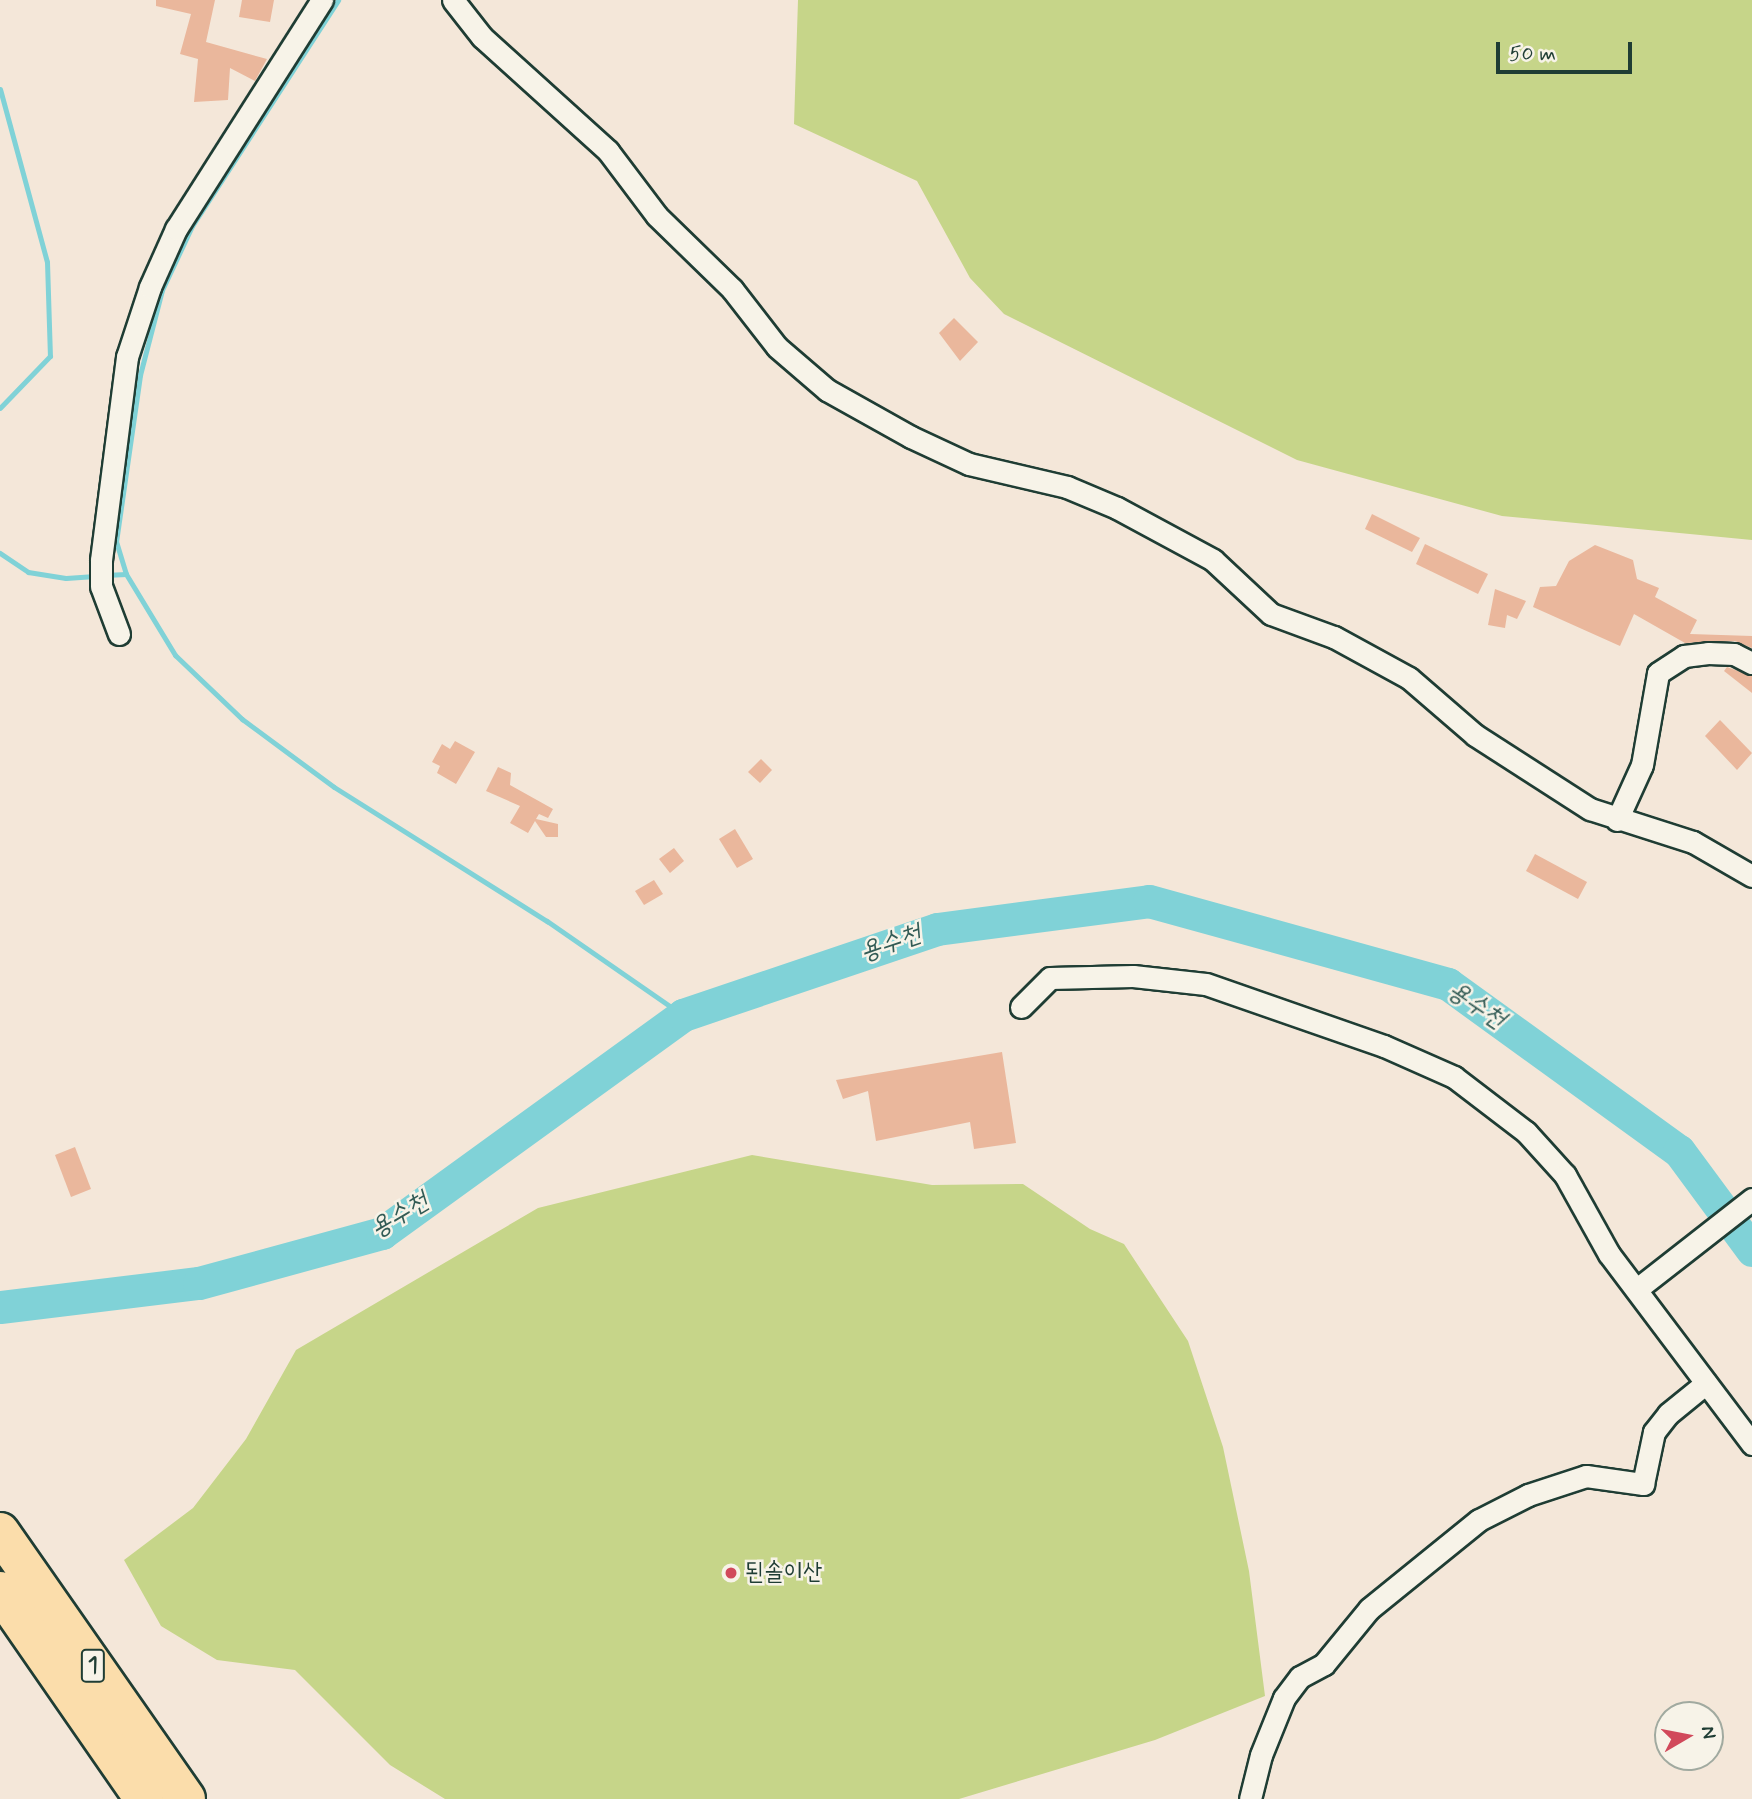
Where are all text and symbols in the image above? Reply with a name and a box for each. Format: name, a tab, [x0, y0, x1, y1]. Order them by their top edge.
scale bar	[1500, 28, 1636, 72]
text: 50 m	[1509, 40, 1556, 68]
water label: 용수천	[856, 919, 926, 969]
water label: 용수천	[1441, 976, 1511, 1036]
water label: 용수천	[365, 1186, 435, 1246]
place label: 된솔이산	[745, 1559, 822, 1587]
marker: 된솔이산	[723, 1565, 739, 1581]
road number: 1	[81, 1646, 105, 1686]
north arrow	[1654, 1701, 1724, 1771]
text: N	[1695, 1724, 1722, 1741]

